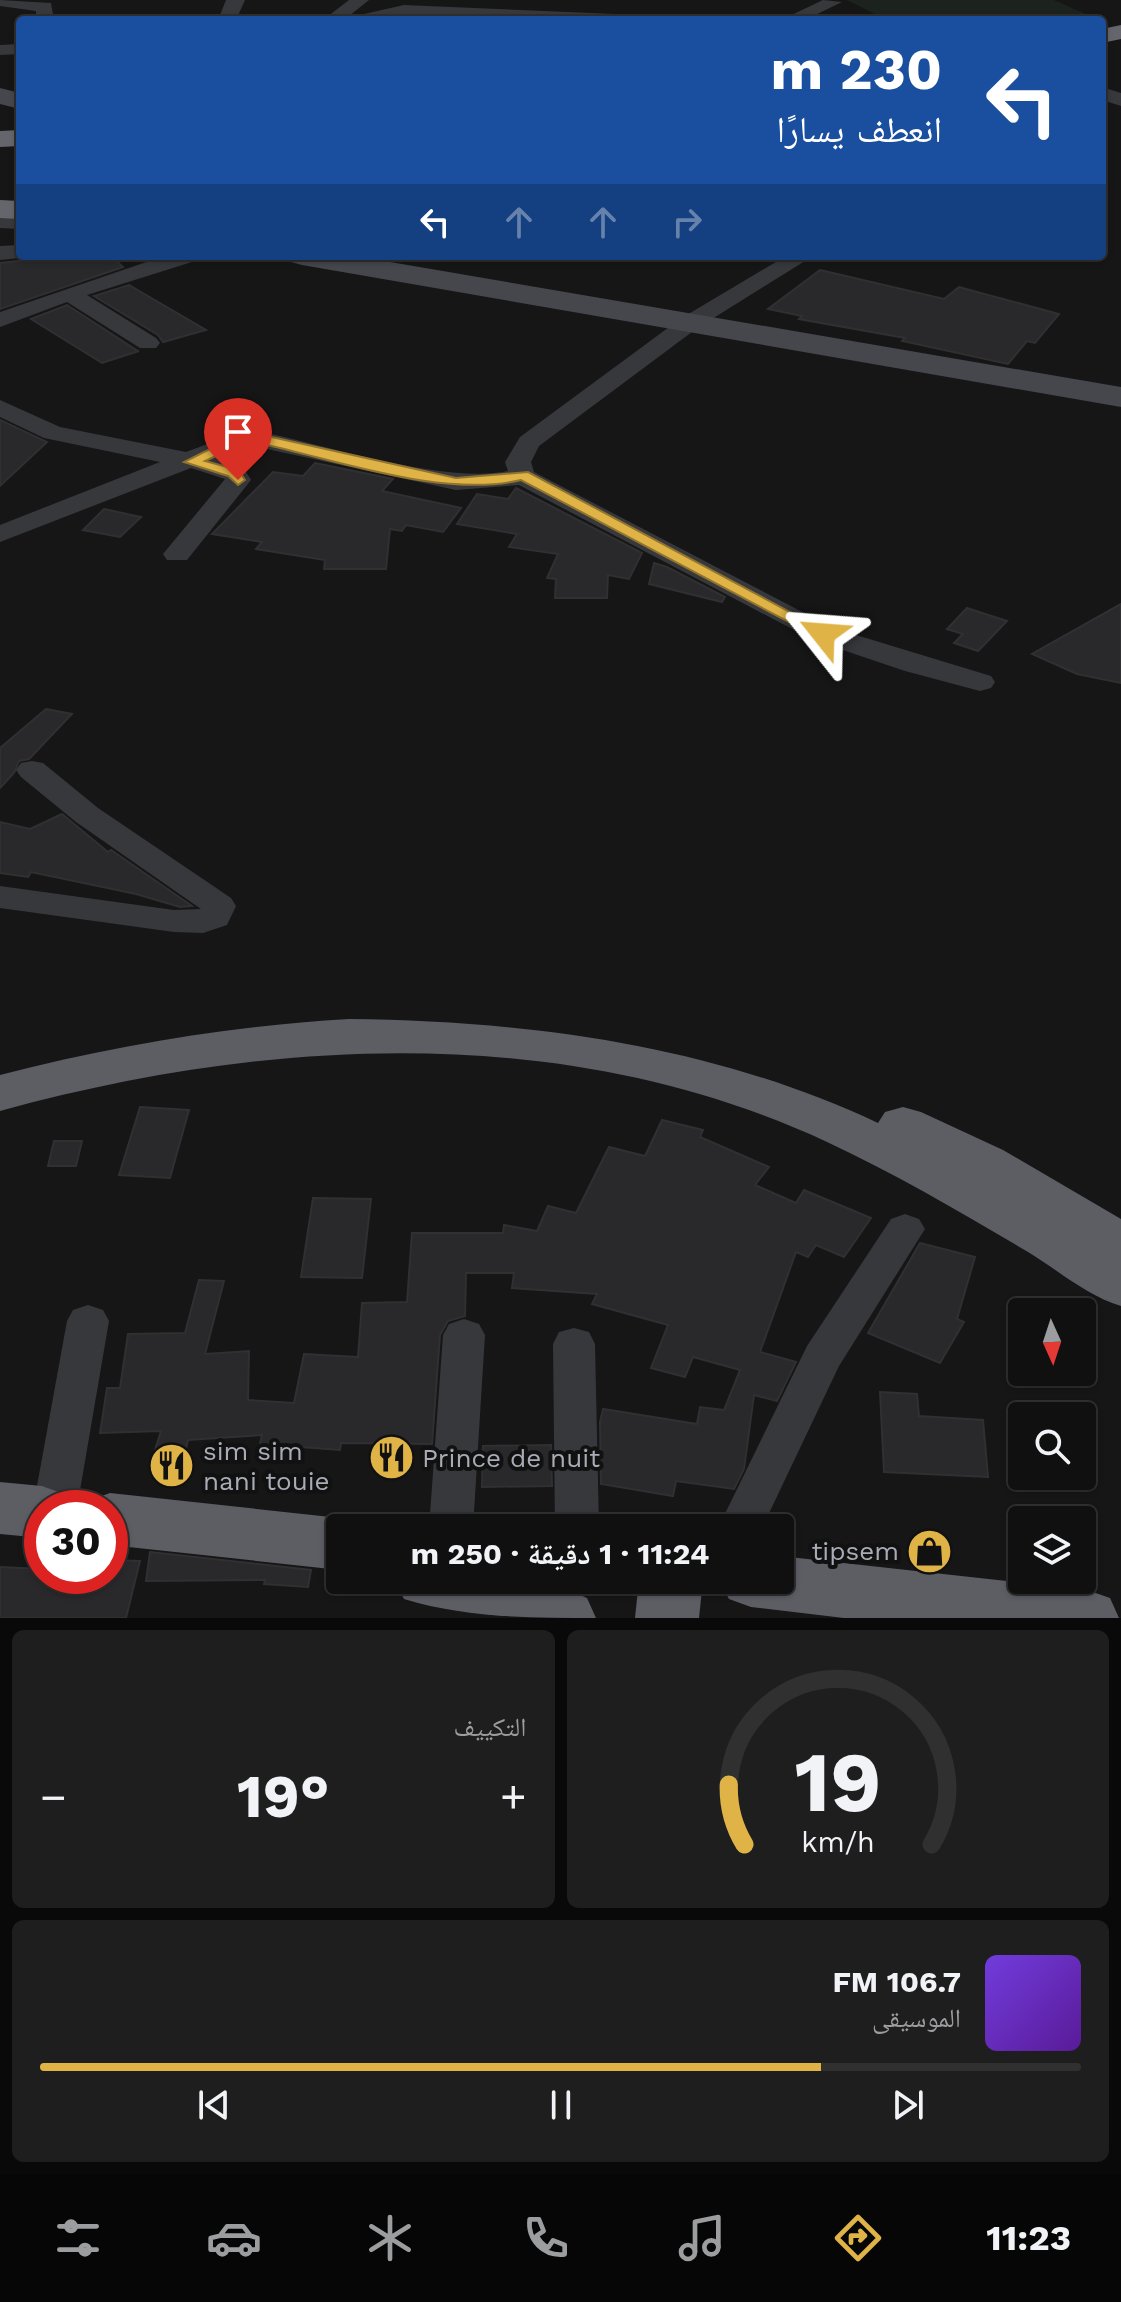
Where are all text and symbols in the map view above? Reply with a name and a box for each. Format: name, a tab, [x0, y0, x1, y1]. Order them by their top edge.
text: 230 m	[771, 37, 942, 103]
icon: left	[970, 48, 1074, 152]
text: انعطف يسارًا	[777, 109, 942, 151]
icon: left	[413, 200, 457, 244]
icon: ahead	[497, 200, 541, 244]
icon: ahead	[581, 200, 625, 244]
icon: right	[665, 200, 709, 244]
pin	[204, 398, 272, 480]
icon: arrive	[216, 410, 260, 454]
position arrow	[781, 592, 865, 676]
north arrow	[1008, 1298, 1096, 1386]
map controls	[1008, 1298, 1096, 1594]
button: search	[1008, 1402, 1096, 1490]
restaurant icon: Prince de nuit	[367, 1434, 415, 1482]
place label: sim sim nani touie	[203, 1436, 330, 1496]
restaurant icon: sim sim nani touie	[148, 1442, 196, 1490]
place label: Prince de nuit	[422, 1443, 600, 1473]
speed limit sign: 30	[24, 1490, 128, 1594]
button: layers	[1008, 1506, 1096, 1594]
shop icon: tipsem	[906, 1527, 954, 1575]
text: 11:24 · 1 دقيقة · 250 m	[411, 1536, 709, 1571]
place label: tipsem	[811, 1536, 899, 1566]
text: التكييف	[454, 1712, 527, 1742]
text: 19	[794, 1734, 881, 1831]
text: 19°	[237, 1761, 330, 1832]
text: −	[40, 1771, 67, 1823]
text: +	[500, 1771, 527, 1823]
text: km/h	[801, 1825, 875, 1859]
text: 106.7 FM	[832, 1964, 961, 1999]
text: الموسيقى	[872, 2003, 961, 2033]
icon: previous	[192, 2083, 236, 2127]
icon: pause	[539, 2083, 583, 2127]
icon: next	[886, 2083, 930, 2127]
icon: filters	[50, 2210, 106, 2266]
icon: car	[206, 2210, 262, 2266]
icon: climate	[362, 2210, 418, 2266]
icon: phone	[518, 2210, 574, 2266]
icon: music	[674, 2210, 730, 2266]
icon: directions	[830, 2210, 886, 2266]
text: 11:23	[986, 2217, 1071, 2259]

